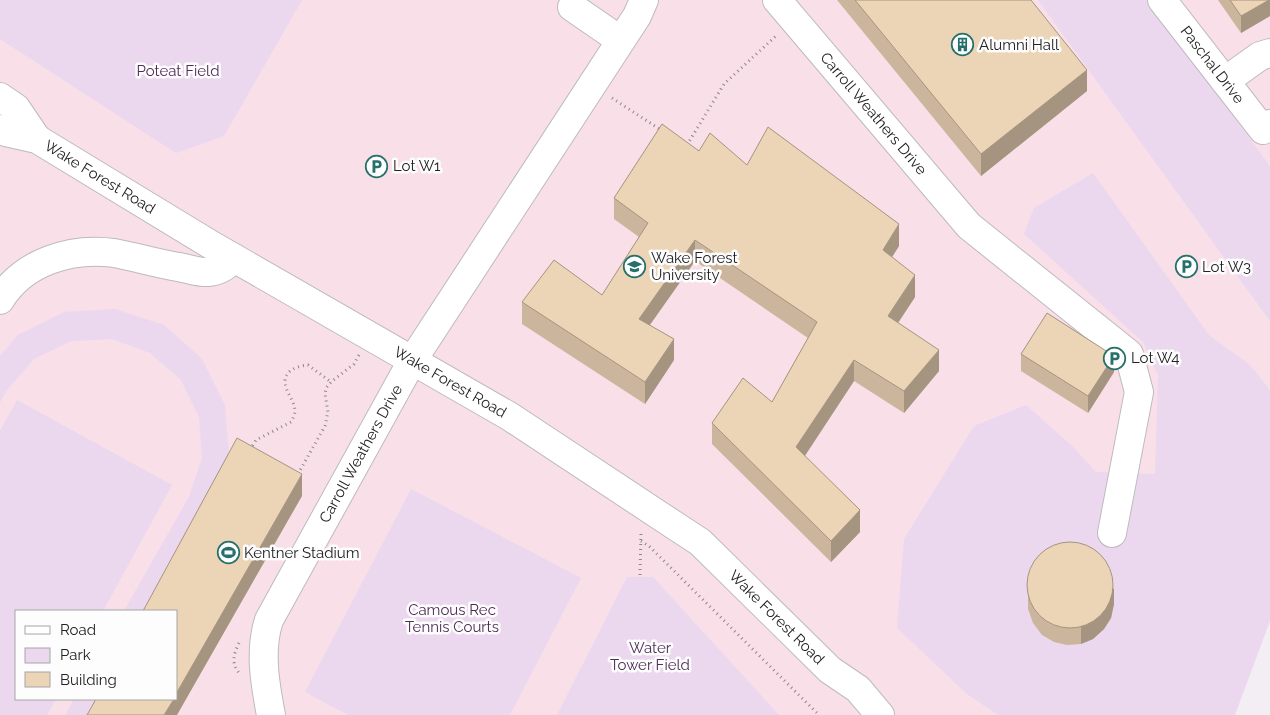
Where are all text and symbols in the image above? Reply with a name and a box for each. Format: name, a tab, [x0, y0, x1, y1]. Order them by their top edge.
street label: Paschal Drive	[1177, 22, 1248, 107]
building icon: Alumni Hall	[951, 33, 975, 57]
place label: Alumni Hall	[979, 36, 1060, 54]
street label: Carroll Weathers Drive	[816, 49, 931, 179]
park label: Poteat Field	[137, 62, 219, 80]
street label: Wake Forest Road	[41, 137, 159, 218]
parking icon: Lot W1	[365, 154, 389, 178]
place label: Lot W1	[393, 157, 441, 175]
place label: Wake Forest University	[651, 249, 738, 284]
school or university icon: Wake Forest University	[623, 255, 647, 279]
parking icon: Lot W3	[1174, 255, 1198, 279]
place label: Lot W3	[1202, 258, 1251, 276]
street label: Wake Forest Road	[391, 343, 510, 422]
parking icon: Lot W4	[1103, 346, 1127, 370]
place label: Lot W4	[1131, 349, 1180, 367]
street label: Carroll Weathers Drive	[315, 381, 406, 526]
sports icon: Kentner Stadium	[216, 541, 240, 565]
place label: Kentner Stadium	[244, 544, 359, 562]
street label: Wake Forest Road	[725, 567, 828, 668]
park label: Camous Rec Tennis Courts	[405, 601, 499, 636]
legend	[15, 610, 178, 700]
text: Road	[60, 621, 96, 639]
park label: Water Tower Field	[610, 639, 690, 674]
text: Park	[60, 646, 91, 664]
text: Building	[60, 671, 117, 689]

